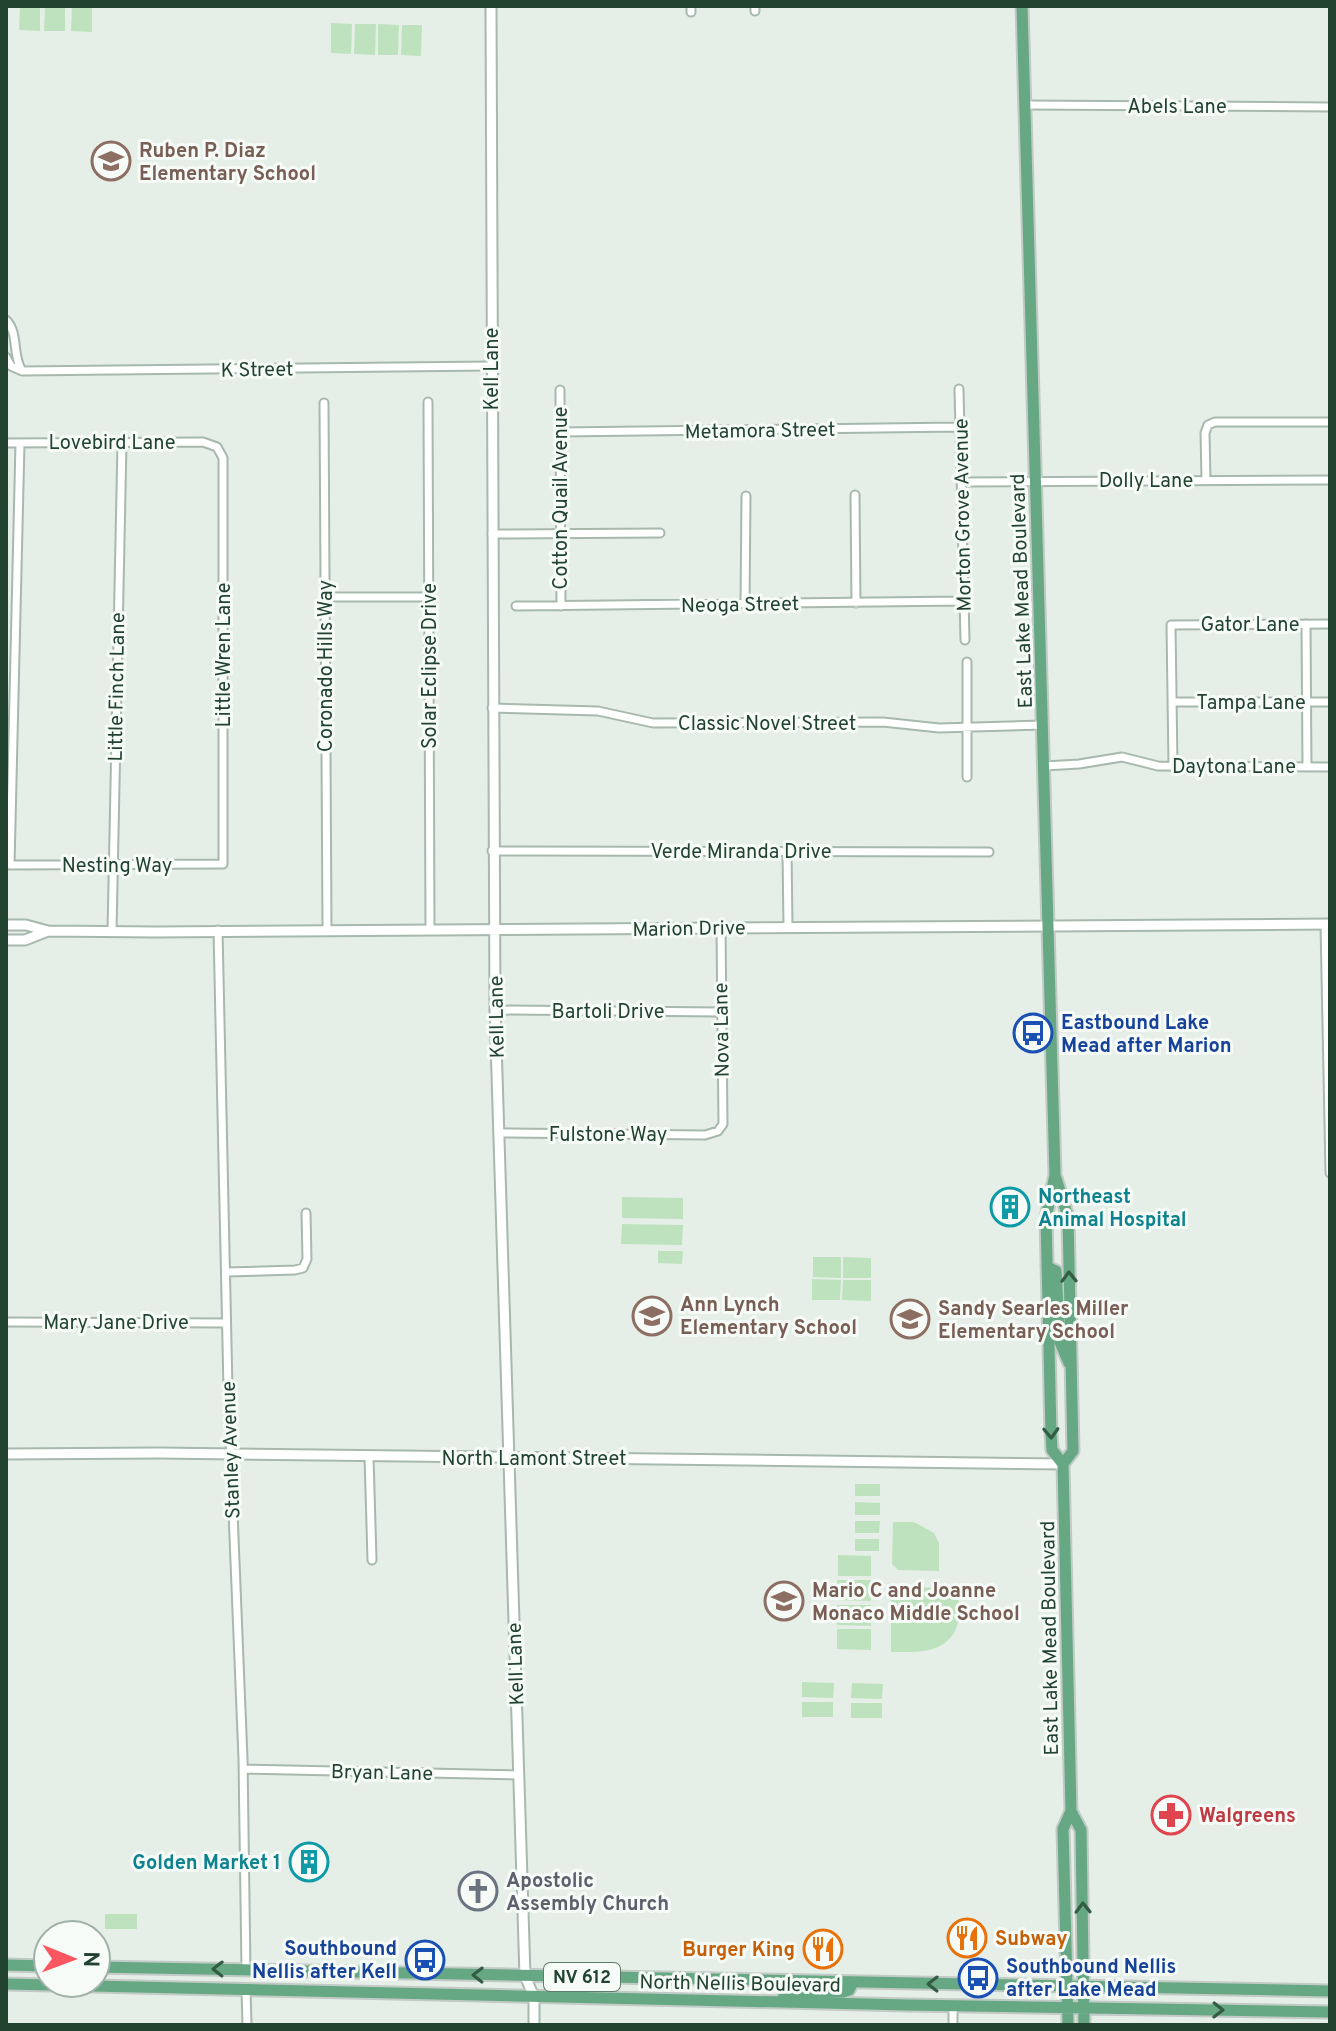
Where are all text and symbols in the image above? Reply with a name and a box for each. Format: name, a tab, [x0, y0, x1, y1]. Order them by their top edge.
street label: Abels Lane	[1127, 95, 1227, 121]
place label: Ruben P. Diaz Elementary School	[139, 139, 316, 188]
school or university icon: Ruben P. Diaz Elementary School	[90, 140, 132, 182]
street label: Kell Lane	[480, 328, 506, 410]
street label: K Street	[220, 357, 294, 385]
street label: Cotton Quail Avenue	[549, 406, 575, 590]
street label: Metamora Street	[684, 418, 836, 446]
street label: Morton Grove Avenue	[949, 418, 979, 612]
street label: Lovebird Lane	[49, 431, 175, 457]
street label: Dolly Lane	[1099, 469, 1193, 495]
street label: East Lake Mead Boulevard	[1006, 473, 1040, 709]
street label: Coronado Hills Way	[314, 580, 340, 752]
street label: Little Wren Lane	[212, 582, 238, 728]
street label: Solar Eclipse Drive	[418, 583, 444, 749]
street label: Neoga Street	[681, 592, 799, 620]
street label: Little Finch Lane	[104, 612, 132, 762]
street label: Gator Lane	[1200, 613, 1300, 639]
street label: Tampa Lane	[1196, 691, 1306, 717]
street label: Classic Novel Street	[678, 712, 856, 738]
street label: Daytona Lane	[1172, 755, 1296, 781]
street label: Verde Miranda Drive	[651, 840, 831, 866]
street label: Nesting Way	[62, 854, 172, 880]
street label: Marion Drive	[632, 916, 746, 944]
street label: Kell Lane	[484, 975, 512, 1059]
street label: Nova Lane	[709, 982, 737, 1077]
street label: Bartoli Drive	[551, 1000, 665, 1026]
place label: Eastbound Lake Mead after Marion	[1061, 1011, 1232, 1060]
bus stop icon: Eastbound Lake Mead after Marion	[1012, 1012, 1054, 1054]
street label: Fulstone Way	[549, 1123, 667, 1149]
place label: Northeast Animal Hospital	[1038, 1185, 1187, 1234]
building icon: Northeast Animal Hospital	[989, 1186, 1031, 1228]
one-way arrow	[1061, 1270, 1078, 1283]
place label: Ann Lynch Elementary School	[680, 1293, 857, 1342]
school or university icon: Ann Lynch Elementary School	[631, 1295, 673, 1337]
place label: Sandy Searles Miller Elementary School	[938, 1297, 1129, 1346]
school or university icon: Sandy Searles Miller Elementary School	[889, 1298, 931, 1340]
street label: Mary Jane Drive	[43, 1311, 189, 1337]
street label: Stanley Avenue	[217, 1380, 247, 1519]
one-way arrow	[1043, 1427, 1060, 1440]
street label: North Lamont Street	[442, 1447, 627, 1473]
street label: East Lake Mead Boulevard	[1036, 1520, 1066, 1756]
place label: Mario C and Joanne Monaco Middle School	[812, 1579, 1020, 1628]
school or university icon: Mario C and Joanne Monaco Middle School	[763, 1580, 805, 1622]
street label: Kell Lane	[503, 1622, 531, 1706]
street label: Bryan Lane	[331, 1760, 433, 1788]
pharmacy icon: Walgreens	[1150, 1794, 1192, 1836]
place label: Walgreens	[1199, 1804, 1296, 1830]
building icon: Golden Market 1	[288, 1841, 330, 1883]
place label: Golden Market 1	[132, 1851, 281, 1877]
place label: Apostolic Assembly Church	[506, 1869, 669, 1918]
church icon: Apostolic Assembly Church	[457, 1870, 499, 1912]
one-way arrow	[1075, 1901, 1092, 1914]
restaurant icon: Subway	[946, 1917, 988, 1959]
north arrow	[32, 1919, 112, 1999]
place label: Subway	[995, 1927, 1068, 1953]
restaurant icon: Burger King	[802, 1928, 844, 1970]
place label: Southbound Nellis after Kell	[252, 1937, 397, 1986]
place label: Burger King	[682, 1938, 795, 1964]
bus stop icon: Southbound Nellis after Kell	[404, 1939, 446, 1981]
text: N	[76, 1951, 103, 1967]
place label: Southbound Nellis after Lake Mead	[1006, 1955, 1176, 2004]
bus stop icon: Southbound Nellis after Lake Mead	[957, 1957, 999, 1999]
one-way arrow	[211, 1960, 224, 1978]
road number: NV 612	[544, 1963, 620, 1991]
one-way arrow	[471, 1966, 484, 1984]
street label: North Nellis Boulevard	[639, 1970, 841, 2000]
one-way arrow	[926, 1975, 939, 1992]
one-way arrow	[1212, 2001, 1225, 2019]

